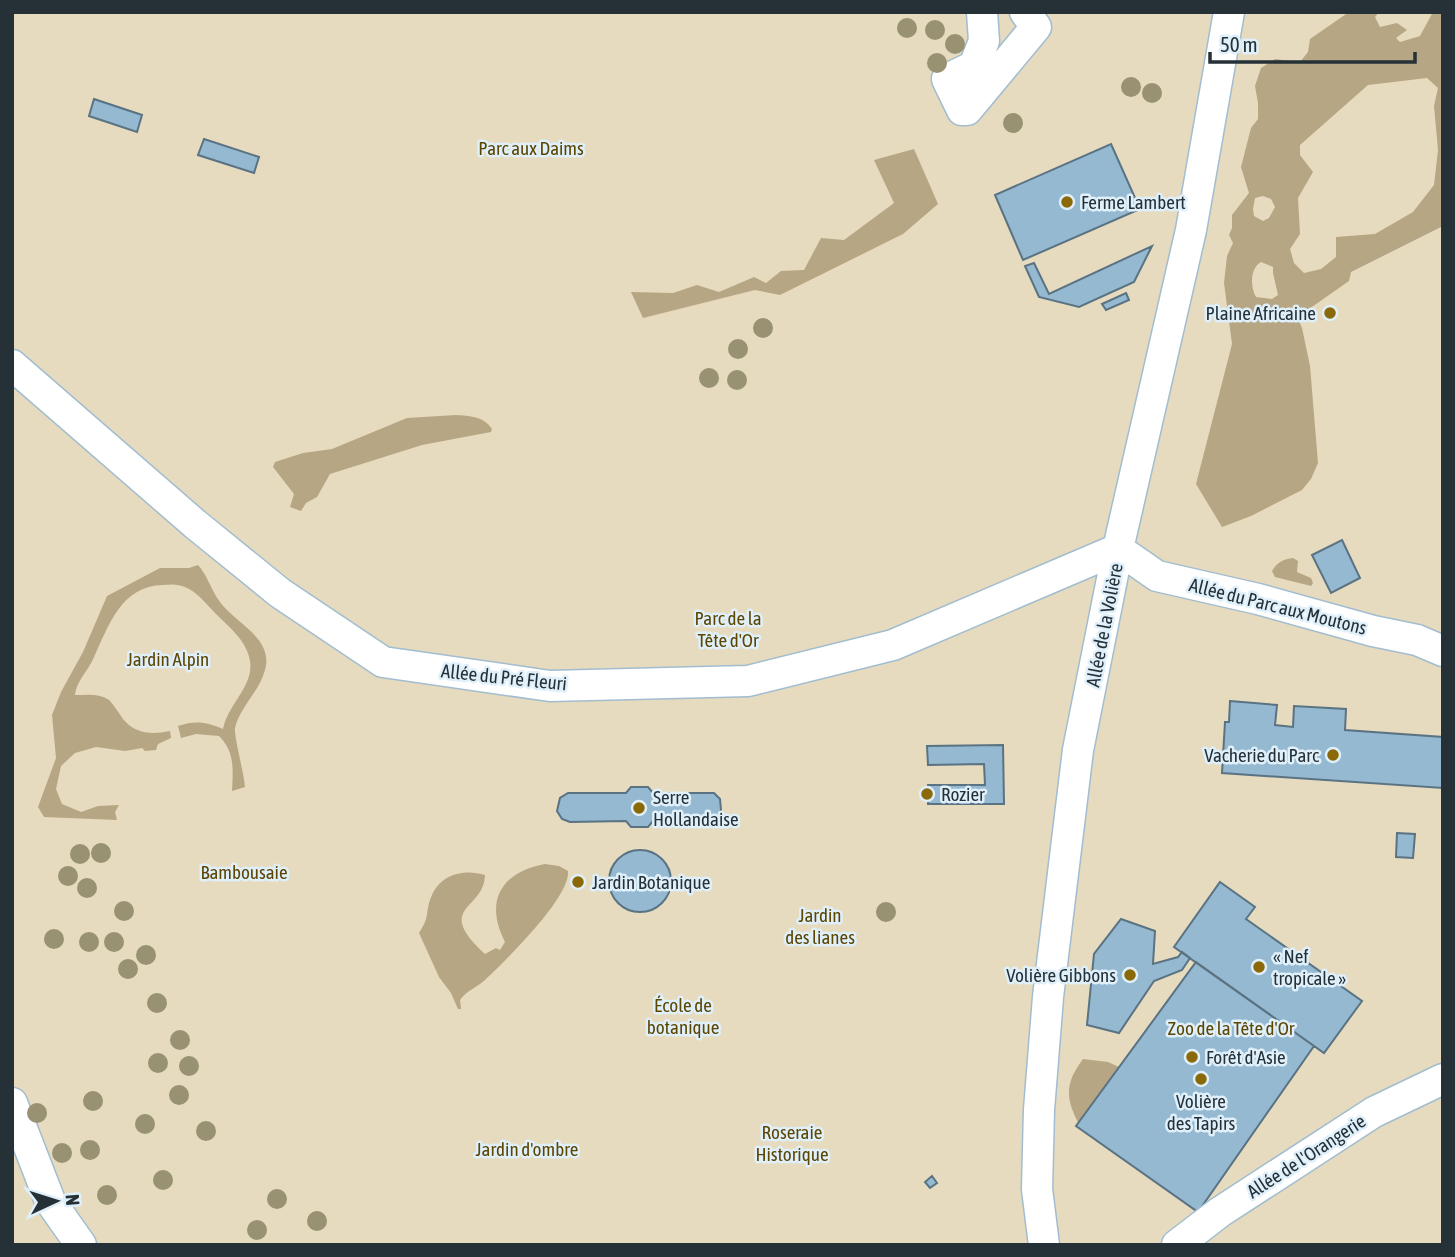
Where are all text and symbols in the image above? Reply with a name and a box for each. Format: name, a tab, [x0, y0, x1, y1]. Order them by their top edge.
scale bar	[1210, 21, 1415, 65]
text: 50 m	[1220, 32, 1258, 56]
park label: Parc aux Daims	[478, 137, 584, 159]
place label: Ferme Lambert	[1081, 191, 1186, 213]
marker: Ferme Lambert	[1059, 194, 1075, 210]
place label: Plaine Africaine	[1205, 302, 1316, 324]
marker: Plaine Africaine	[1322, 305, 1338, 321]
street label: Allée de la Volière	[1081, 561, 1127, 689]
street label: Allée du Parc aux Moutons	[1187, 573, 1369, 639]
park label: Parc de la Tête d'Or	[694, 607, 762, 651]
park label: Jardin Alpin	[127, 648, 209, 670]
street label: Allée du Pré Fleuri	[440, 659, 568, 695]
place label: Vacherie du Parc	[1204, 744, 1320, 766]
marker: Vacherie du Parc	[1325, 747, 1341, 763]
place label: Rozier	[941, 783, 985, 805]
place label: Serre Hollandaise	[653, 786, 739, 830]
marker: Rozier	[919, 786, 935, 802]
marker: Serre Hollandaise	[631, 800, 647, 816]
park label: Bambousaie	[200, 861, 288, 883]
place label: Jardin Botanique	[592, 871, 710, 893]
marker: Jardin Botanique	[570, 874, 586, 890]
park label: Jardin des lianes	[785, 904, 855, 948]
place label: « Nef tropicale »	[1273, 945, 1346, 989]
marker: « Nef tropicale »	[1251, 959, 1267, 975]
place label: Volière Gibbons	[1006, 964, 1116, 986]
marker: Volière Gibbons	[1122, 967, 1138, 983]
park label: École de botanique	[647, 994, 719, 1038]
park label: Zoo de la Tête d'Or	[1168, 1017, 1295, 1039]
place label: Forêt d'Asie	[1206, 1046, 1286, 1068]
marker: Forêt d'Asie	[1184, 1049, 1200, 1065]
marker: Volière des Tapirs	[1193, 1071, 1209, 1087]
place label: Volière des Tapirs	[1167, 1090, 1236, 1134]
street label: Allée de l'Orangerie	[1243, 1110, 1369, 1202]
park label: Roseraie Historique	[755, 1121, 829, 1165]
park label: Jardin d'ombre	[476, 1138, 578, 1160]
north arrow	[21, 1166, 91, 1236]
text: N	[62, 1193, 84, 1206]

